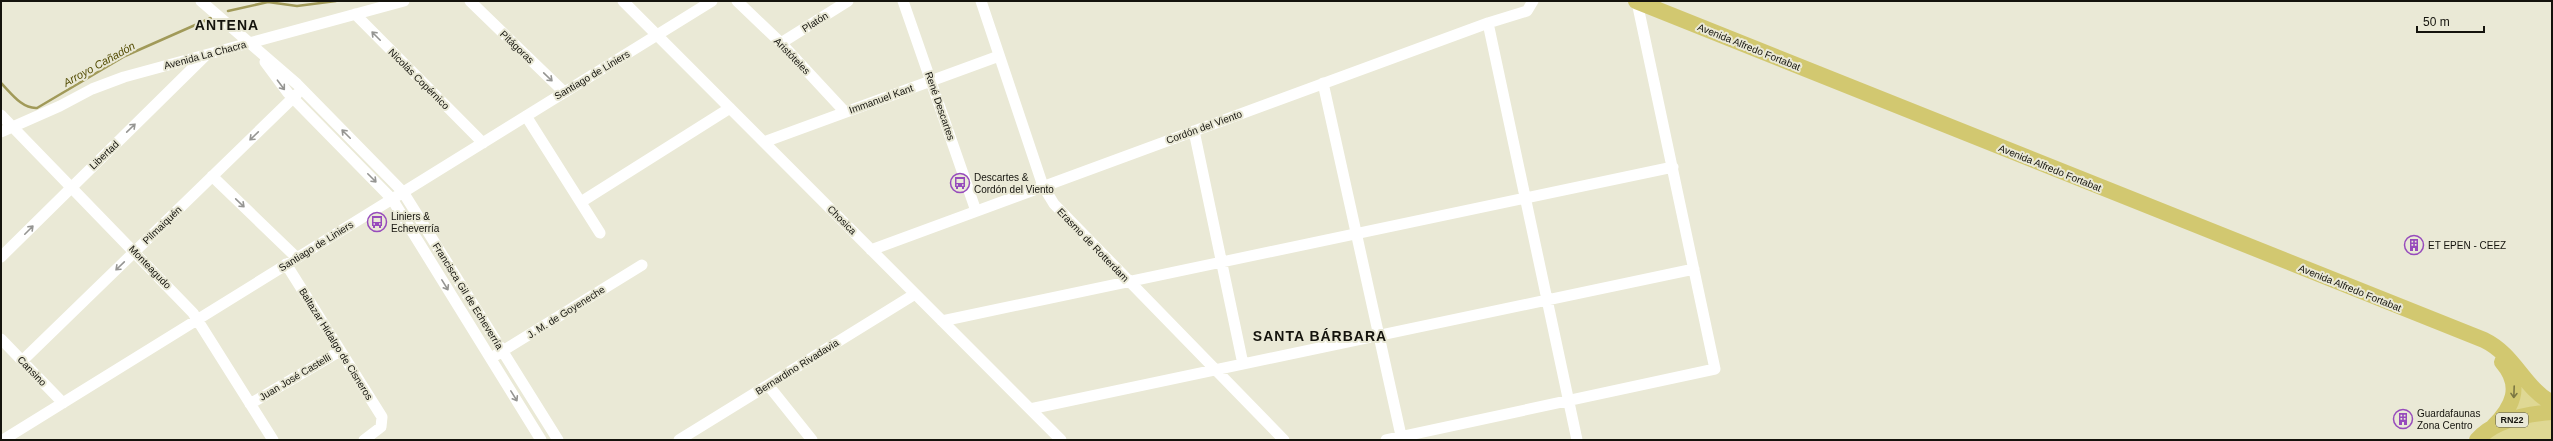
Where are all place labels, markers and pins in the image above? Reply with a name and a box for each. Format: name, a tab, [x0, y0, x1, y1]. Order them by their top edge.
bus stop icon: Descartes & Cordón del Viento	[949, 172, 971, 194]
place label: Descartes & Cordón del Viento	[974, 172, 1054, 195]
bus stop icon: Liniers & Echeverría	[366, 211, 388, 233]
place label: Liniers & Echeverría	[391, 211, 440, 234]
building icon: ET EPEN - CEEZ	[2403, 234, 2425, 256]
place label: ET EPEN - CEEZ	[2428, 240, 2506, 251]
building icon: Guardafaunas Zona Centro	[2392, 408, 2414, 430]
place label: Guardafaunas Zona Centro	[2417, 408, 2480, 431]

